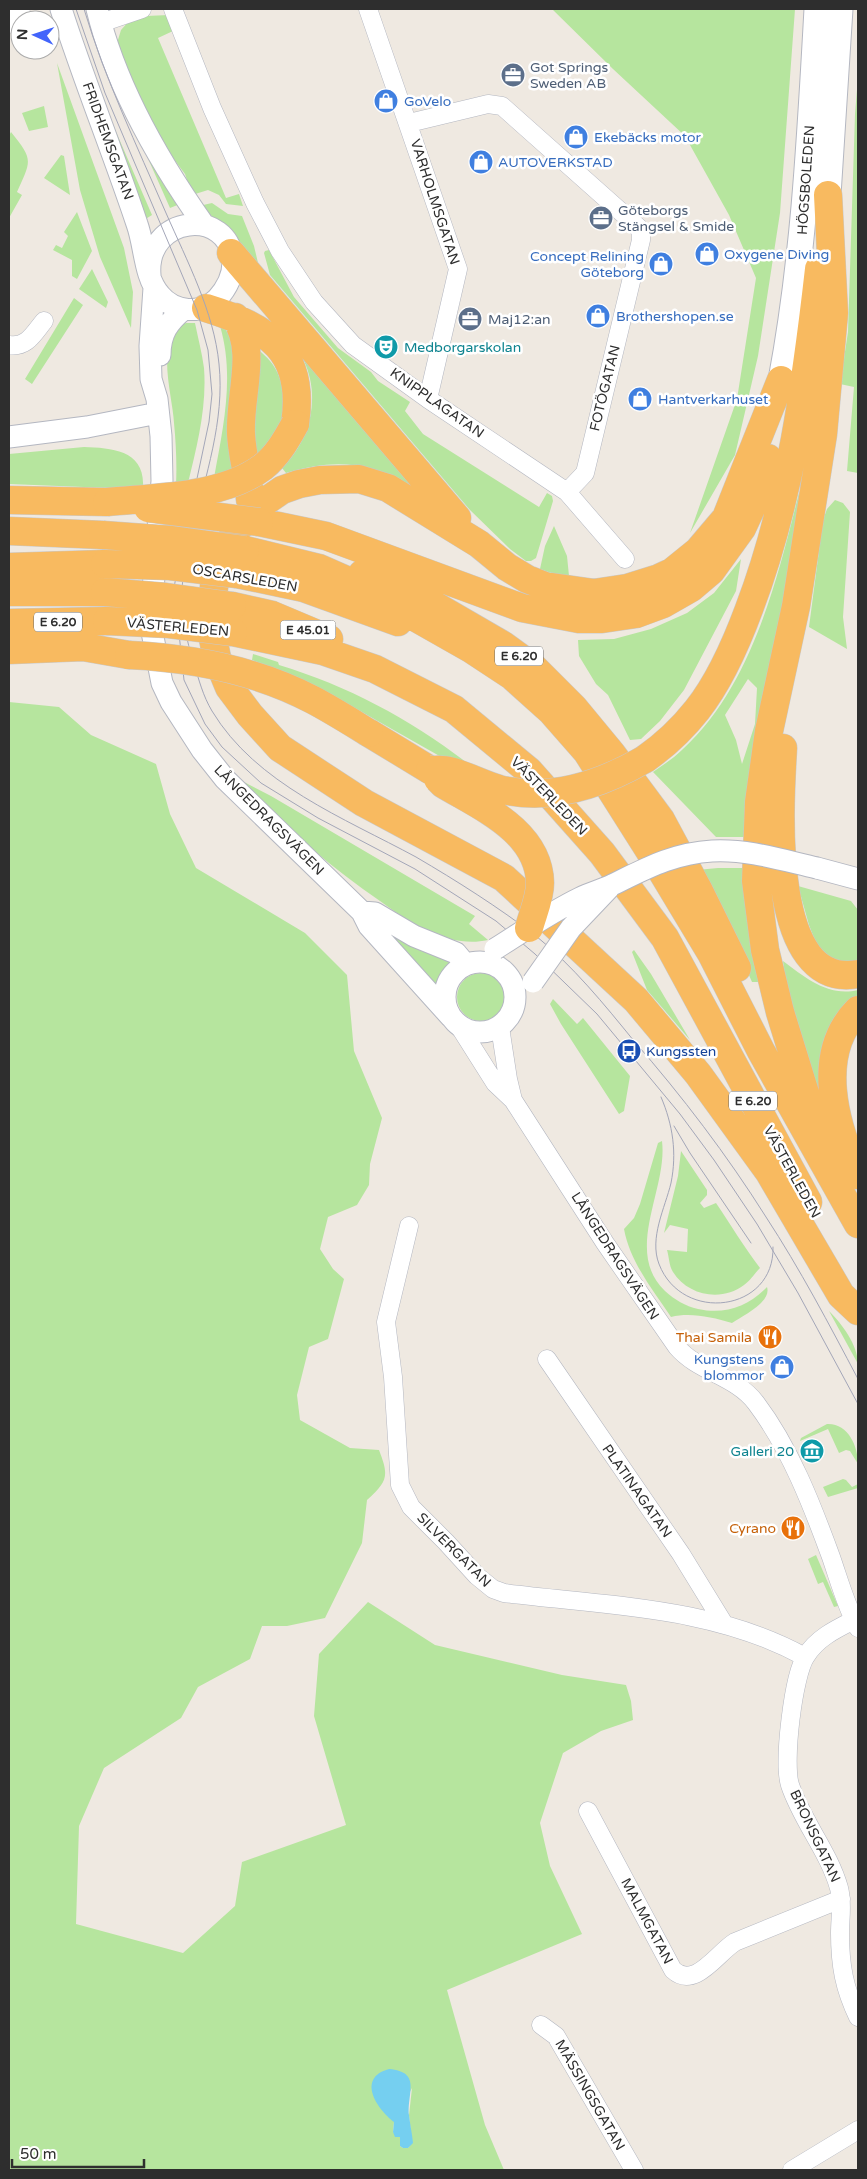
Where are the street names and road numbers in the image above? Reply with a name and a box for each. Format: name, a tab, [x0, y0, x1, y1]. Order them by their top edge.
street label: FRIDHEMSGATAN	[79, 80, 137, 202]
street label: HÖGSBOLEDEN	[794, 125, 818, 235]
street label: VARHOLMSGATAN	[407, 137, 463, 267]
street label: FOTÖGATAN	[586, 343, 624, 433]
street label: KNIPPLAGATAN	[387, 364, 487, 442]
street label: OSCARSLEDEN	[191, 560, 299, 596]
road number: E 6.20	[34, 612, 82, 632]
street label: VÄSTERLEDEN	[126, 614, 230, 640]
road number: E 45.01	[280, 620, 336, 640]
road number: E 6.20	[495, 646, 543, 666]
street label: VÄSTERLEDEN	[507, 753, 591, 839]
street label: LÅNGEDRAGSVÄGEN	[210, 761, 328, 879]
road number: E 6.20	[729, 1092, 777, 1110]
street label: VÄSTERLEDEN	[760, 1123, 824, 1221]
street label: LÅNGEDRAGSVÄGEN	[567, 1189, 663, 1323]
street label: PLATINAGATAN	[598, 1441, 676, 1541]
street label: SILVERGATAN	[413, 1509, 495, 1591]
street label: BRONSGATAN	[786, 1787, 844, 1885]
street label: MALMGATAN	[617, 1875, 677, 1967]
street label: MÄSSINGSGATAN	[551, 2037, 629, 2153]

